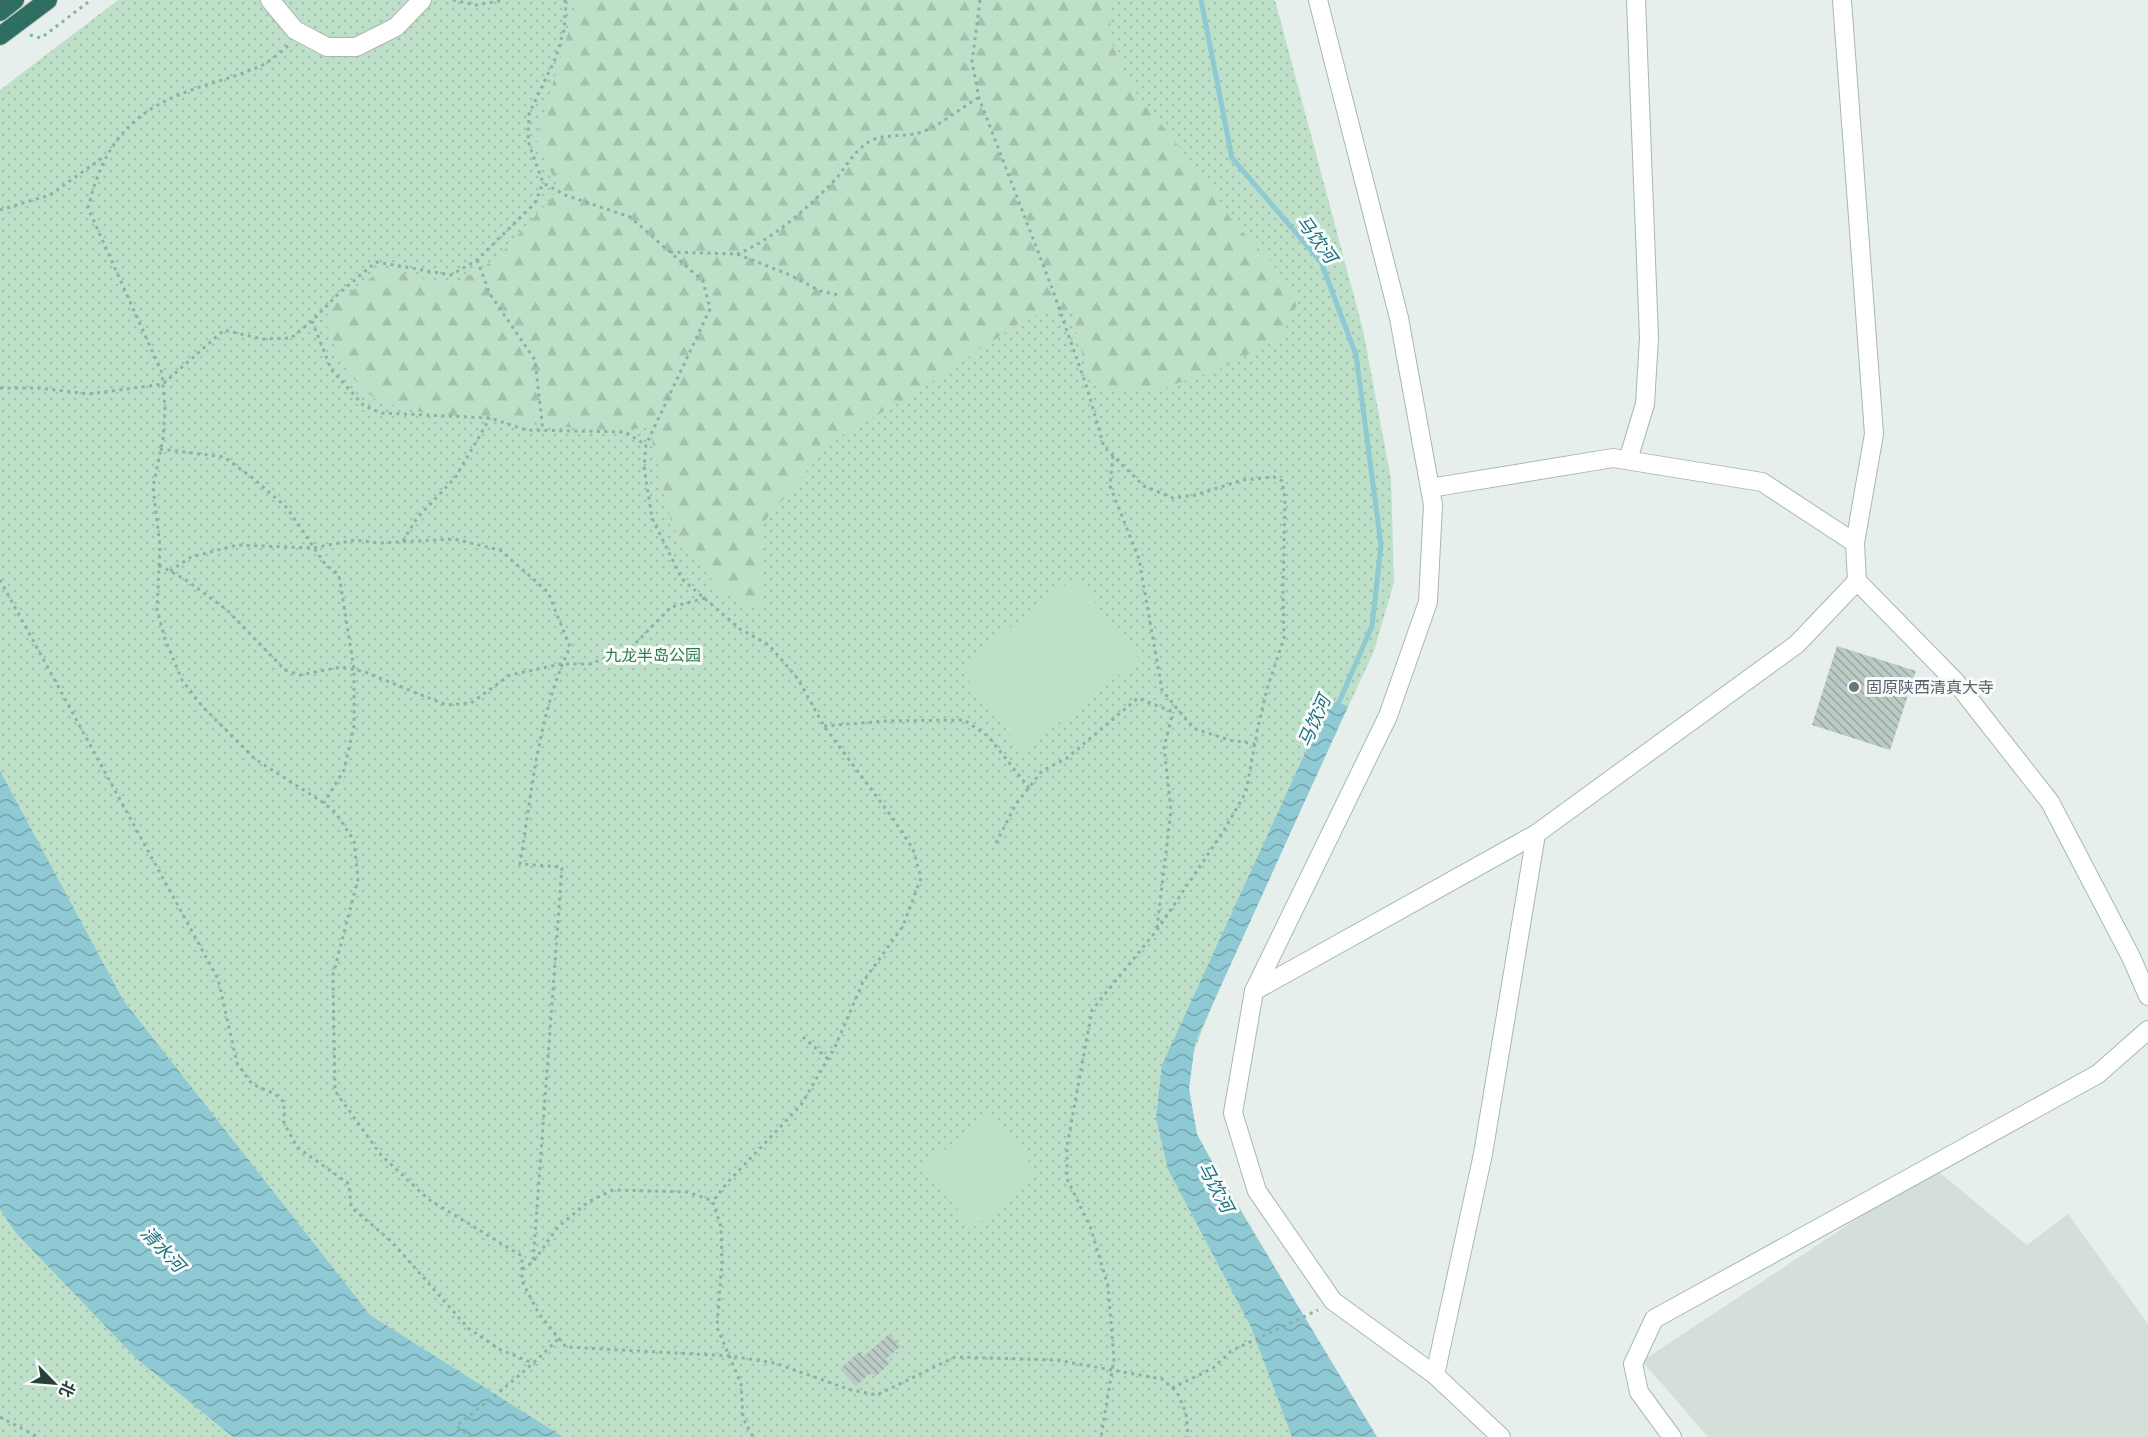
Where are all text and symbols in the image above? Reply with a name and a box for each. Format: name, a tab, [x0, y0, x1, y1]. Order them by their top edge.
water label: 马饮河	[1292, 210, 1344, 270]
park label: 九龙半岛公园	[605, 645, 701, 665]
place label: 固原陕西清真大寺	[1866, 677, 1994, 697]
marker: 固原陕西清真大寺	[1847, 680, 1861, 694]
water label: 马饮河	[1293, 689, 1337, 750]
water label: 马饮河	[1193, 1158, 1240, 1219]
water label: 清水河	[136, 1221, 192, 1279]
north arrow	[24, 1353, 84, 1413]
text: 北	[55, 1378, 80, 1401]

